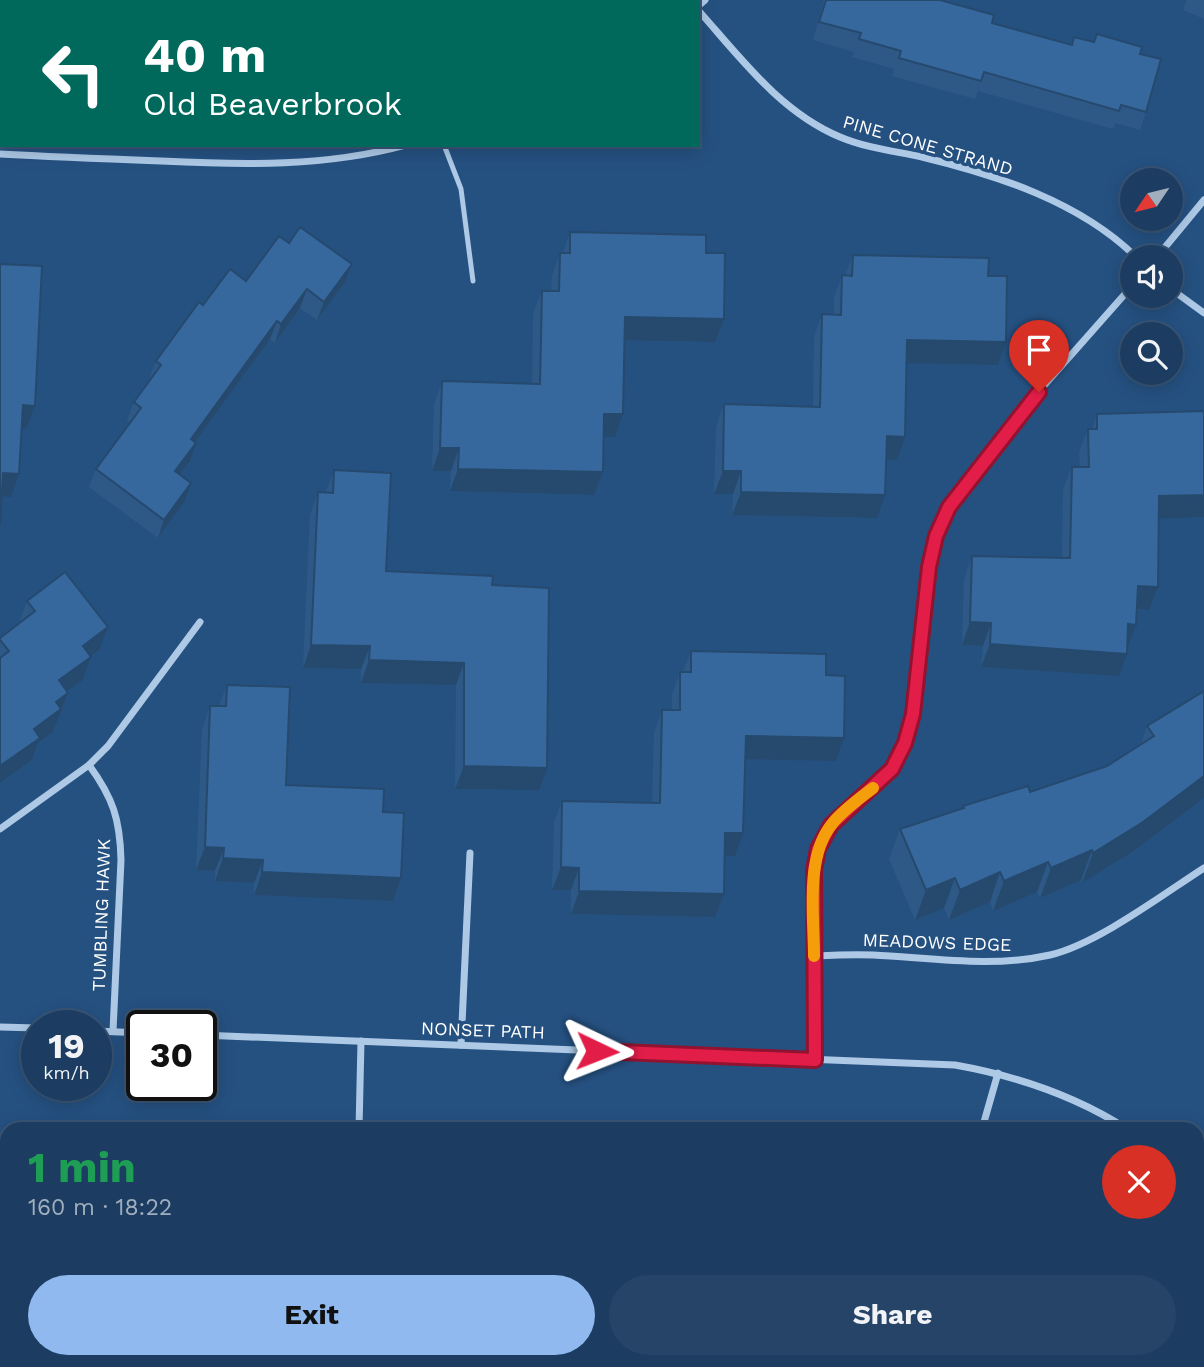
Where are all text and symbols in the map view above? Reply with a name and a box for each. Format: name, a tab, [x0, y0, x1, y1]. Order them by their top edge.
text: 40 m	[143, 26, 266, 84]
icon: left	[28, 28, 119, 119]
text: Old Beaverbrook	[143, 85, 402, 123]
street label: PINE CONE STRAND	[841, 111, 1015, 179]
north arrow	[1120, 168, 1183, 231]
map controls	[1120, 168, 1183, 385]
button: sound	[1120, 245, 1183, 308]
pin	[1009, 320, 1069, 392]
button: search	[1120, 322, 1183, 385]
icon: arrive	[1020, 331, 1058, 369]
street label: TUMBLING HAWK	[88, 838, 114, 992]
street label: MEADOWS EDGE	[862, 929, 1012, 955]
speed limit sign: 30	[126, 1010, 217, 1101]
position arrow	[560, 1014, 634, 1088]
street label: NONSET PATH	[421, 1017, 545, 1043]
text: 19	[48, 1025, 85, 1067]
text: km/h	[43, 1062, 90, 1083]
text: 1 min	[28, 1143, 136, 1192]
button: close	[1102, 1145, 1176, 1219]
text: 160 m · 18:22	[28, 1194, 172, 1221]
button: Exit	[28, 1275, 595, 1355]
button: Share	[609, 1275, 1176, 1355]

